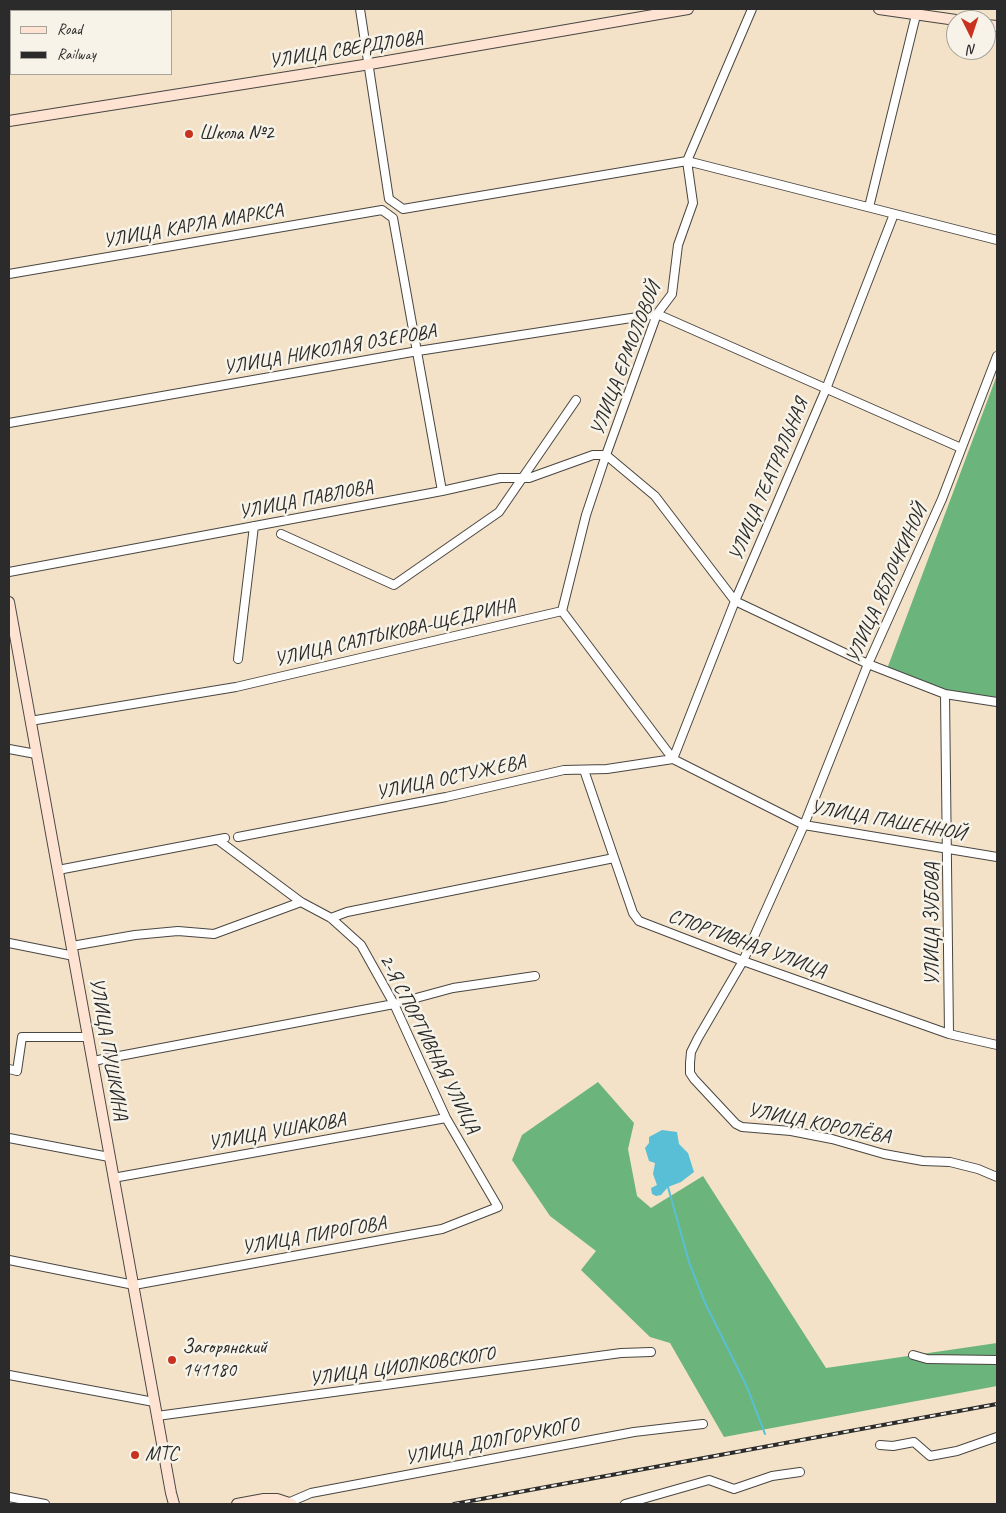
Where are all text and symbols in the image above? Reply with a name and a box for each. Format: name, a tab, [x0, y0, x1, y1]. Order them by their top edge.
legend	[10, 10, 172, 75]
north arrow	[946, 10, 996, 60]
text: Road	[57, 20, 82, 39]
street label: УЛИЦА СВЕРДЛОВА	[267, 26, 425, 74]
text: N	[967, 41, 977, 58]
text: Railway	[57, 45, 96, 64]
place label: Школа №2	[199, 122, 273, 146]
marker: Школа №2	[183, 128, 195, 140]
street label: УЛИЦА КАРЛА МАРКСА	[101, 198, 285, 254]
street label: УЛИЦА ЕРМОЛОВОЙ	[586, 279, 666, 439]
street label: УЛИЦА НИКОЛАЯ ОЗЕРОВА	[222, 319, 438, 381]
street label: УЛИЦА ТЕАТРАЛЬНАЯ	[724, 395, 814, 565]
street label: УЛИЦА ПАВЛОВА	[237, 475, 375, 525]
street label: УЛИЦА ЯБЛОЧКИНОЙ	[841, 501, 933, 667]
street label: УЛИЦА САЛТЫКОВА-ЩЕДРИНА	[272, 594, 518, 672]
street label: УЛИЦА ОСТУЖЕВА	[374, 750, 528, 806]
street label: УЛИЦА ПАШЕННОЙ	[809, 796, 967, 846]
street label: УЛИЦА ЗУБОВА	[921, 862, 945, 986]
street label: СПОРТИВНАЯ УЛИЦА	[665, 904, 829, 984]
street label: 2-Я СПОРТИВНАЯ УЛИЦА	[373, 950, 485, 1138]
street label: УЛИЦА ПУШКИНА	[84, 976, 132, 1122]
street label: УЛИЦА КОРОЛЁВА	[746, 1098, 892, 1150]
street label: УЛИЦА УШАКОВА	[207, 1108, 347, 1156]
street label: УЛИЦА ПИРОГОВА	[240, 1212, 388, 1260]
place label: Загорянский 141180	[182, 1336, 267, 1383]
street label: УЛИЦА ЦИОЛКОВСКОГО	[308, 1342, 496, 1392]
marker: Загорянский 141180	[166, 1354, 178, 1366]
street label: УЛИЦА ДОЛГОРУКОГО	[403, 1413, 581, 1471]
place label: МТС	[145, 1443, 178, 1467]
marker: МТС	[129, 1449, 141, 1461]

